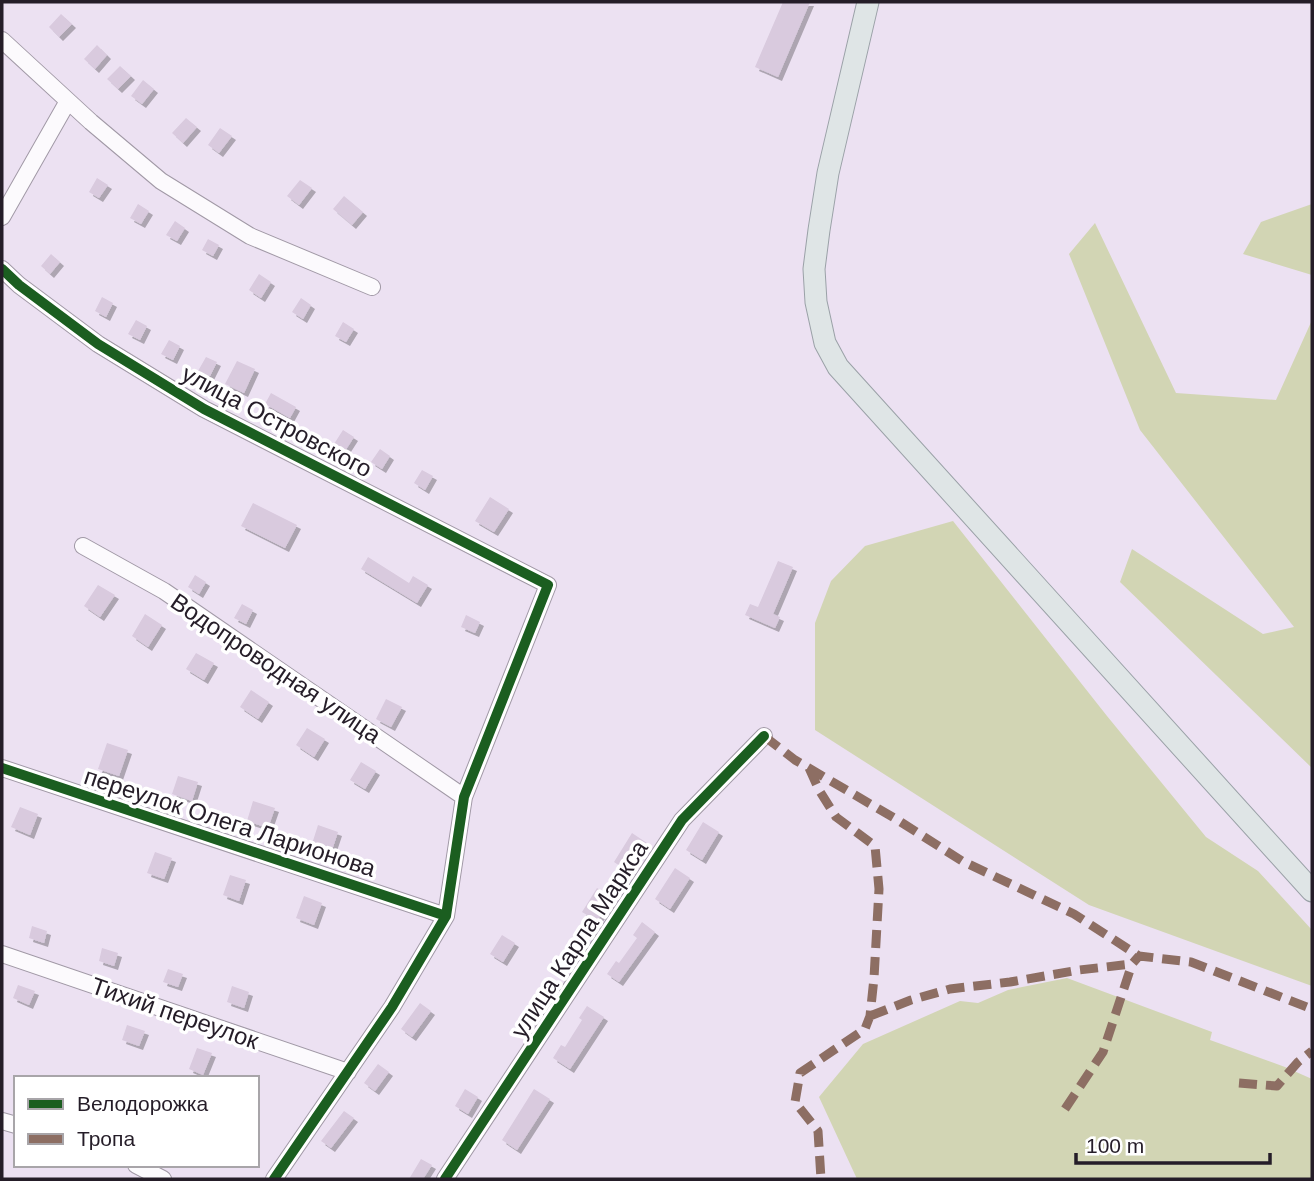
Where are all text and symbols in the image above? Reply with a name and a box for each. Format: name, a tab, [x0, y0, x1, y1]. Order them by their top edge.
street label: улица Островского	[177, 360, 377, 482]
street label: Водопроводная улица	[166, 588, 387, 749]
street label: переулок Олега Ларионова	[81, 762, 380, 882]
street label: улица Карла Маркса	[505, 835, 653, 1043]
street label: Тихий переулок	[88, 972, 263, 1054]
legend	[14, 1076, 259, 1167]
text: Велодорожка	[77, 1092, 208, 1115]
scale bar	[1076, 1122, 1270, 1166]
text: Тропа	[77, 1127, 135, 1150]
text: 100 m	[1086, 1134, 1144, 1157]

